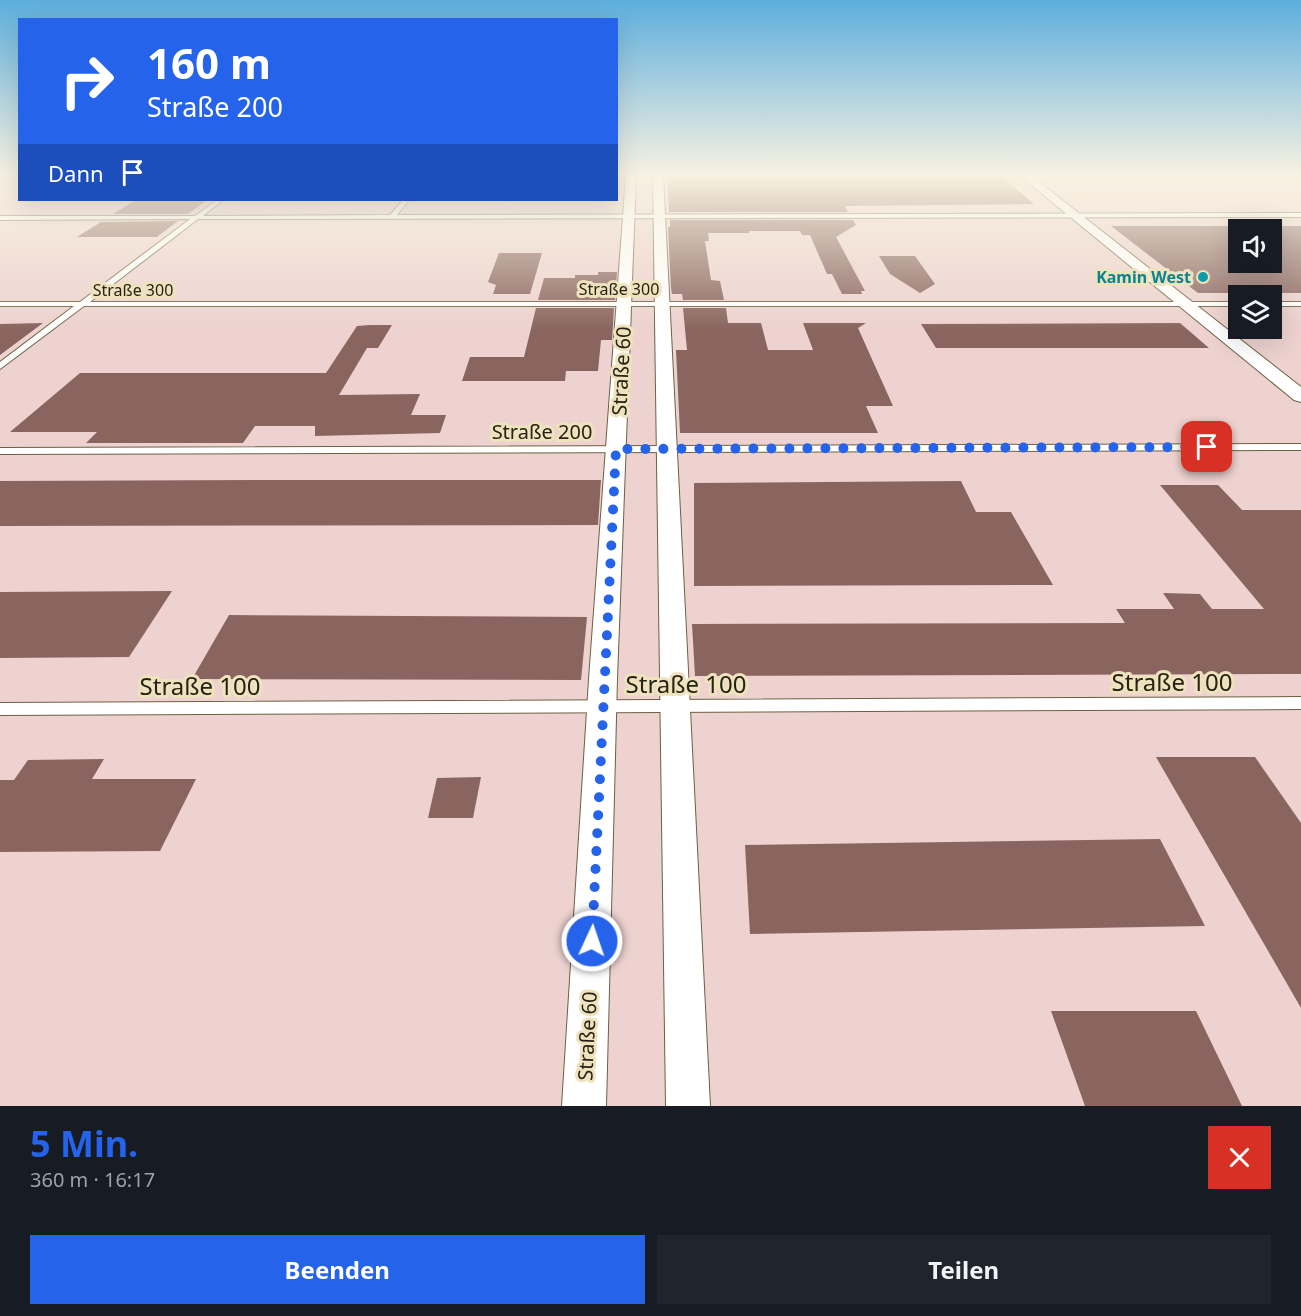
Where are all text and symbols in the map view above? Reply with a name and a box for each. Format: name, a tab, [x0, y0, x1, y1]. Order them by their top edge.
text: 160 m	[147, 34, 271, 91]
icon: right	[48, 42, 126, 120]
text: Straße 200	[147, 88, 283, 125]
icon: arrive	[116, 156, 149, 189]
text: Dann	[48, 158, 104, 188]
map controls	[1228, 219, 1282, 339]
button: sound	[1228, 219, 1282, 273]
place label: Kamin West	[1096, 266, 1191, 288]
marker: Kamin West	[1196, 270, 1210, 284]
street label: Straße 300	[579, 278, 659, 300]
street label: Straße 300	[93, 279, 173, 301]
button: layers	[1228, 285, 1282, 339]
street label: Straße 60	[605, 326, 637, 416]
street label: Straße 200	[492, 418, 592, 445]
pin	[1181, 421, 1232, 472]
icon: arrive	[1190, 430, 1223, 463]
street label: Straße 100	[1112, 665, 1232, 698]
street label: Straße 100	[626, 667, 746, 700]
street label: Straße 100	[140, 669, 260, 702]
position arrow	[560, 909, 624, 973]
street label: Straße 60	[571, 991, 603, 1081]
text: 5 Min.	[30, 1119, 138, 1168]
button: close	[1208, 1126, 1271, 1189]
text: 360 m · 16:17	[30, 1166, 155, 1193]
button: Beenden	[30, 1235, 645, 1304]
button: Teilen	[657, 1235, 1271, 1304]

